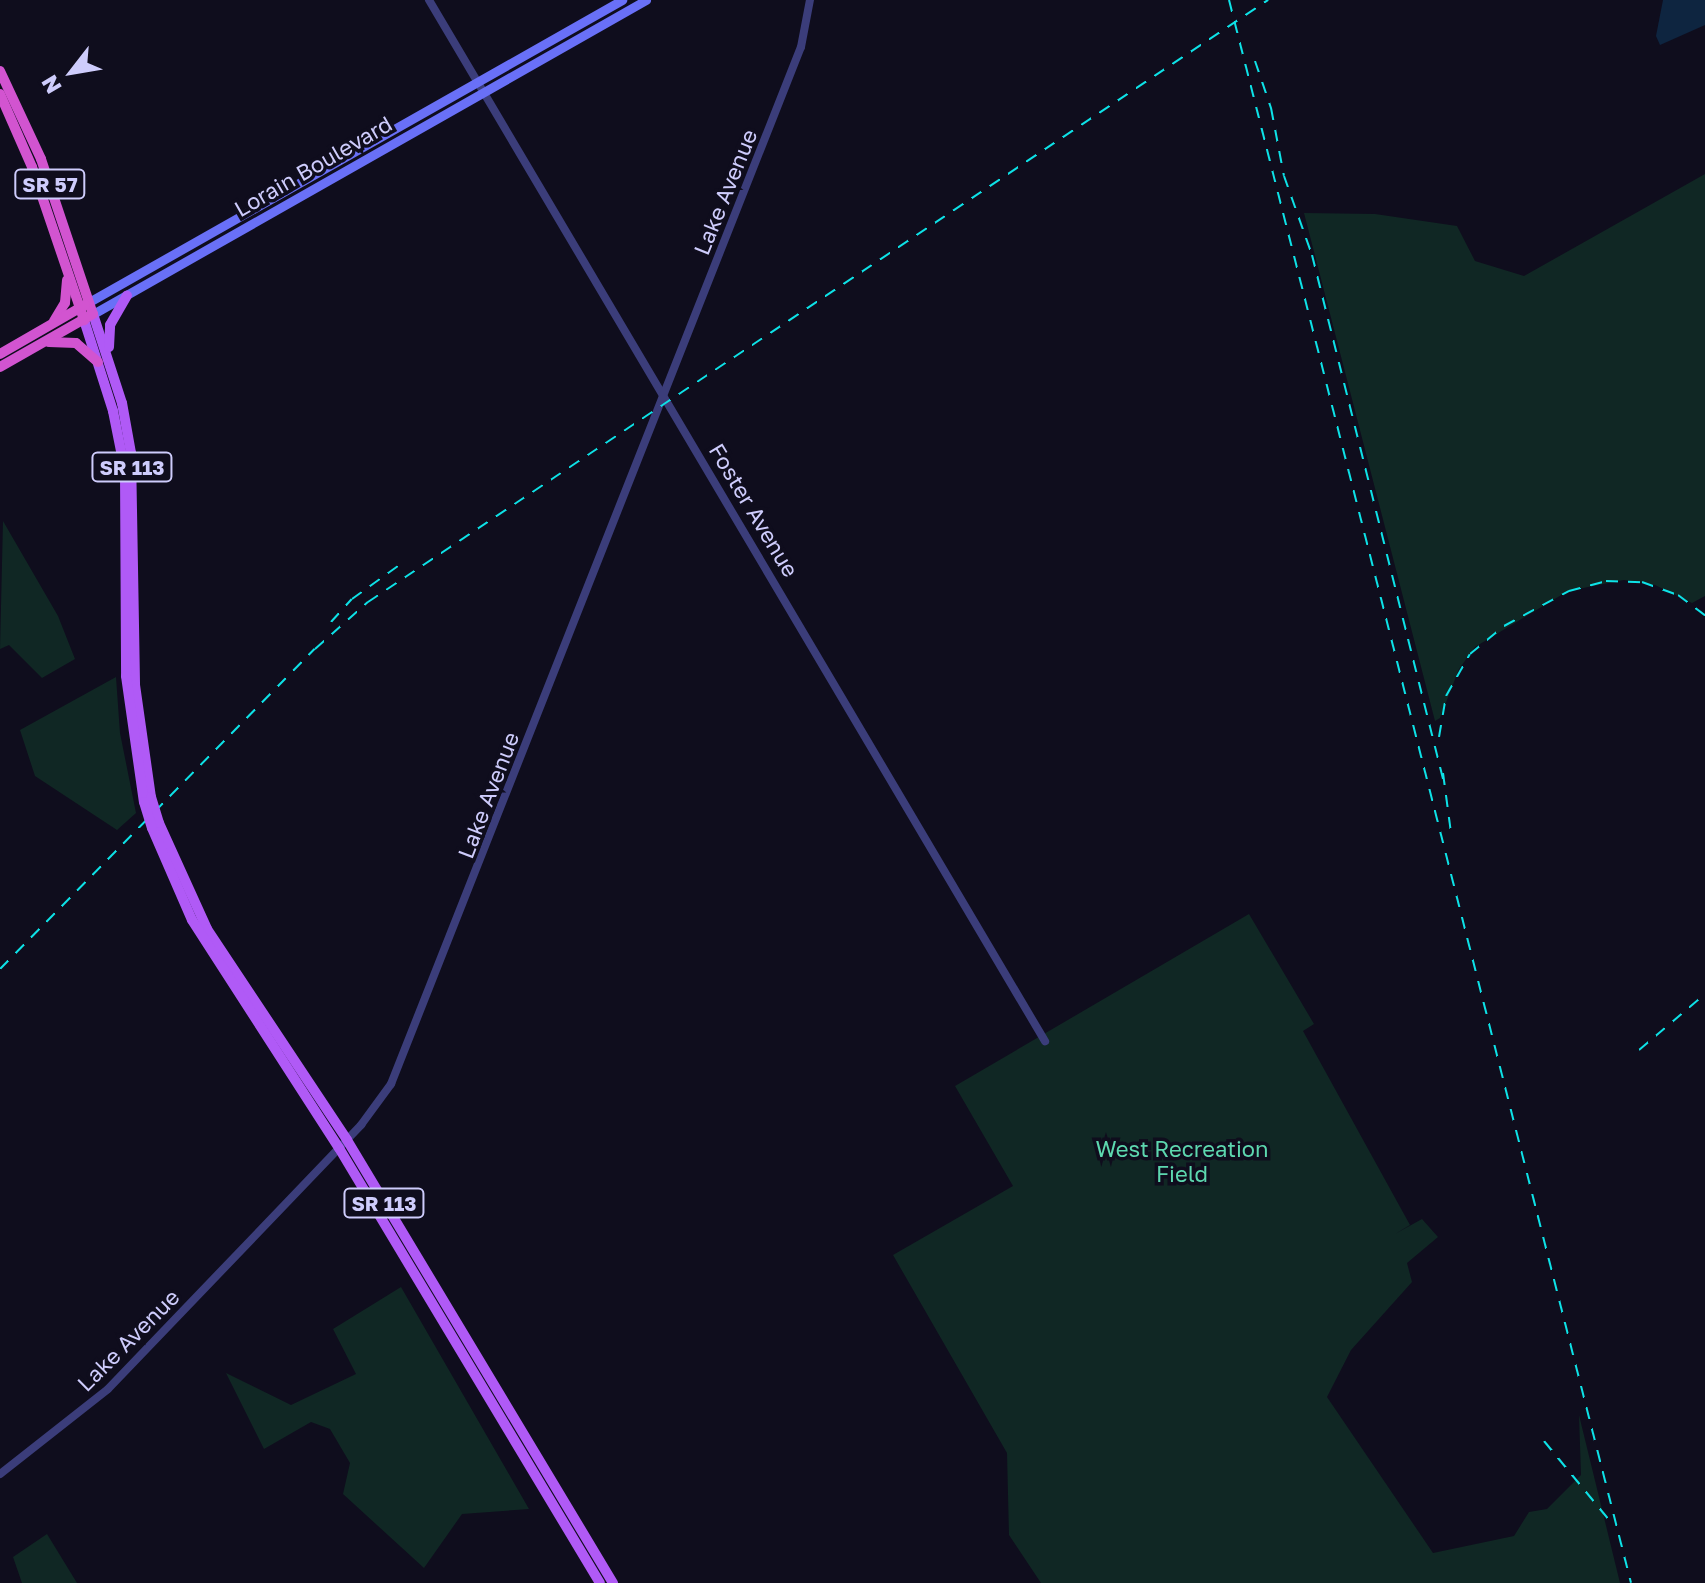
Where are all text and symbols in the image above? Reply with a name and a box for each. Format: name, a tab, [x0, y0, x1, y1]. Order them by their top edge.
north arrow	[32, 32, 112, 112]
text: N	[35, 71, 67, 99]
street label: Lorain Boulevard	[229, 110, 397, 222]
street label: Lake Avenue	[688, 125, 762, 259]
road number: SR 57	[14, 168, 86, 200]
street label: Foster Avenue	[704, 438, 804, 582]
road number: SR 113	[90, 451, 174, 483]
street label: Lake Avenue	[452, 728, 524, 862]
park label: West Recreation Field	[1095, 1135, 1269, 1186]
road number: SR 113	[342, 1187, 426, 1219]
street label: Lake Avenue	[72, 1284, 184, 1396]

